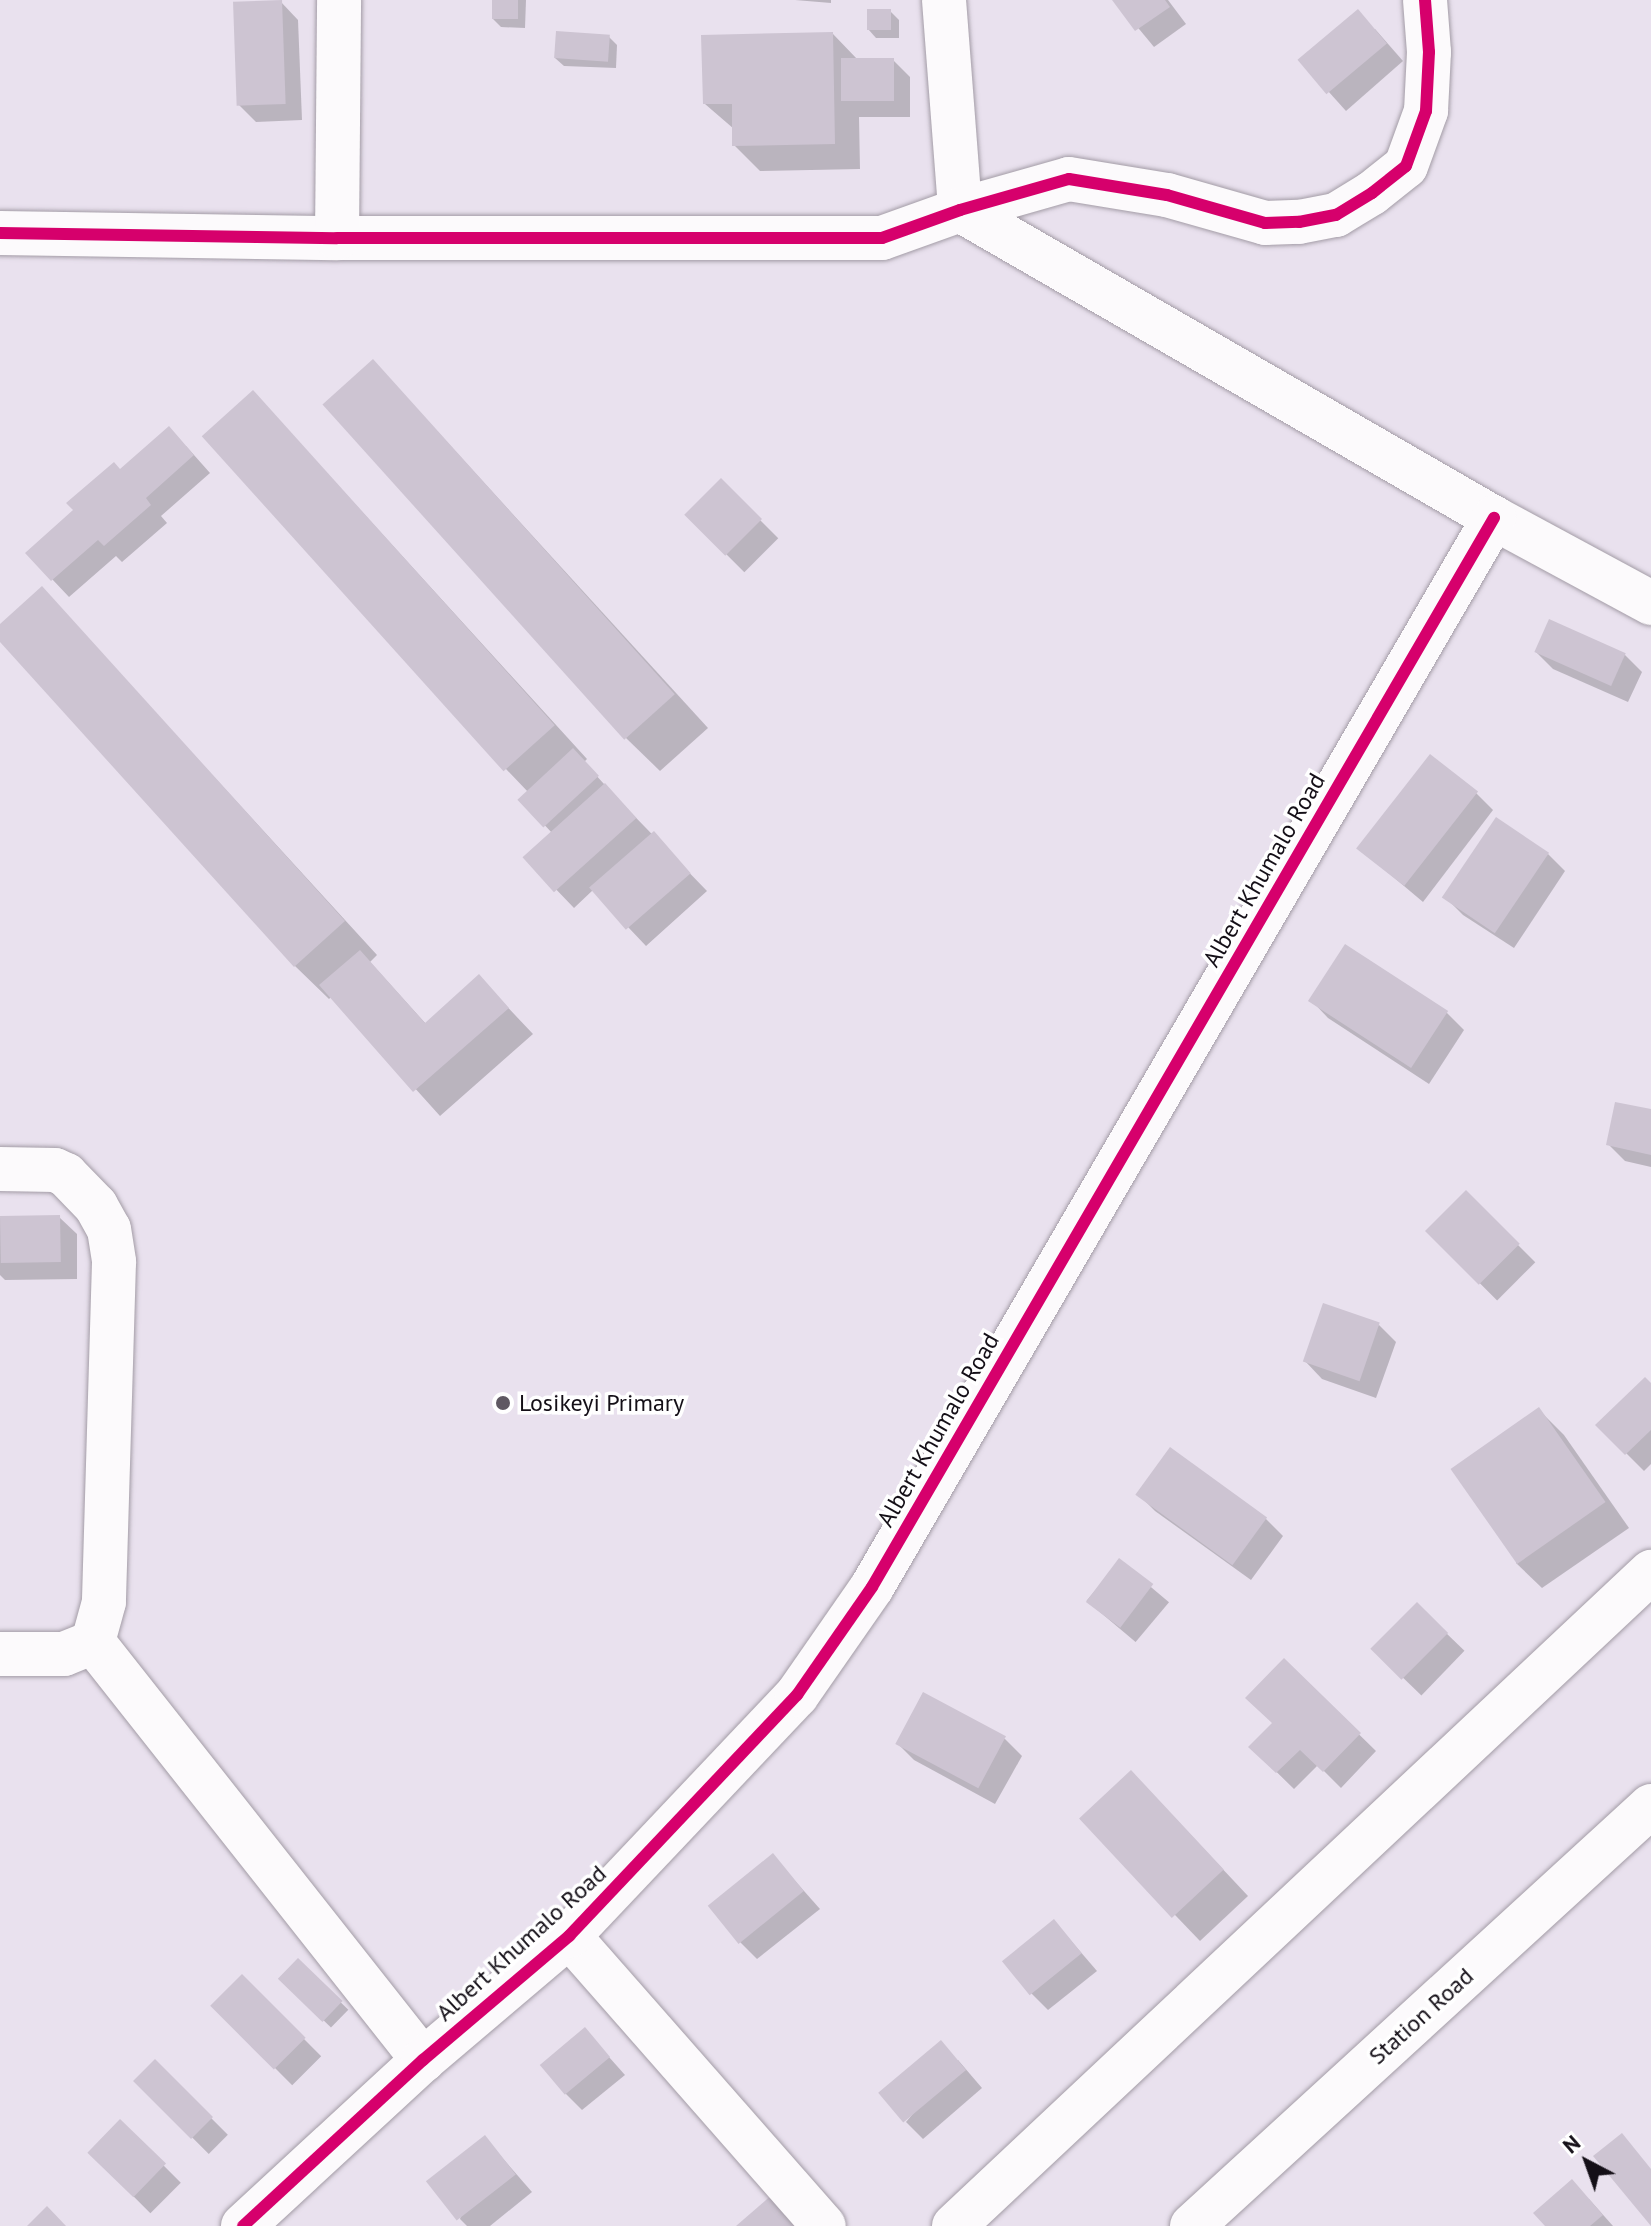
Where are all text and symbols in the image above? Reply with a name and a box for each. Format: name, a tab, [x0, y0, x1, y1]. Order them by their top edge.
street label: Albert Khumalo Road	[1197, 768, 1331, 972]
street label: Albert Khumalo Road	[871, 1328, 1005, 1532]
place label: Losikeyi Primary	[519, 1389, 684, 1417]
marker: Losikeyi Primary	[494, 1394, 512, 1412]
street label: Albert Khumalo Road	[430, 1859, 612, 2027]
street label: Station Road	[1363, 1962, 1479, 2070]
north arrow	[1547, 2122, 1627, 2202]
text: N	[1557, 2129, 1586, 2159]

